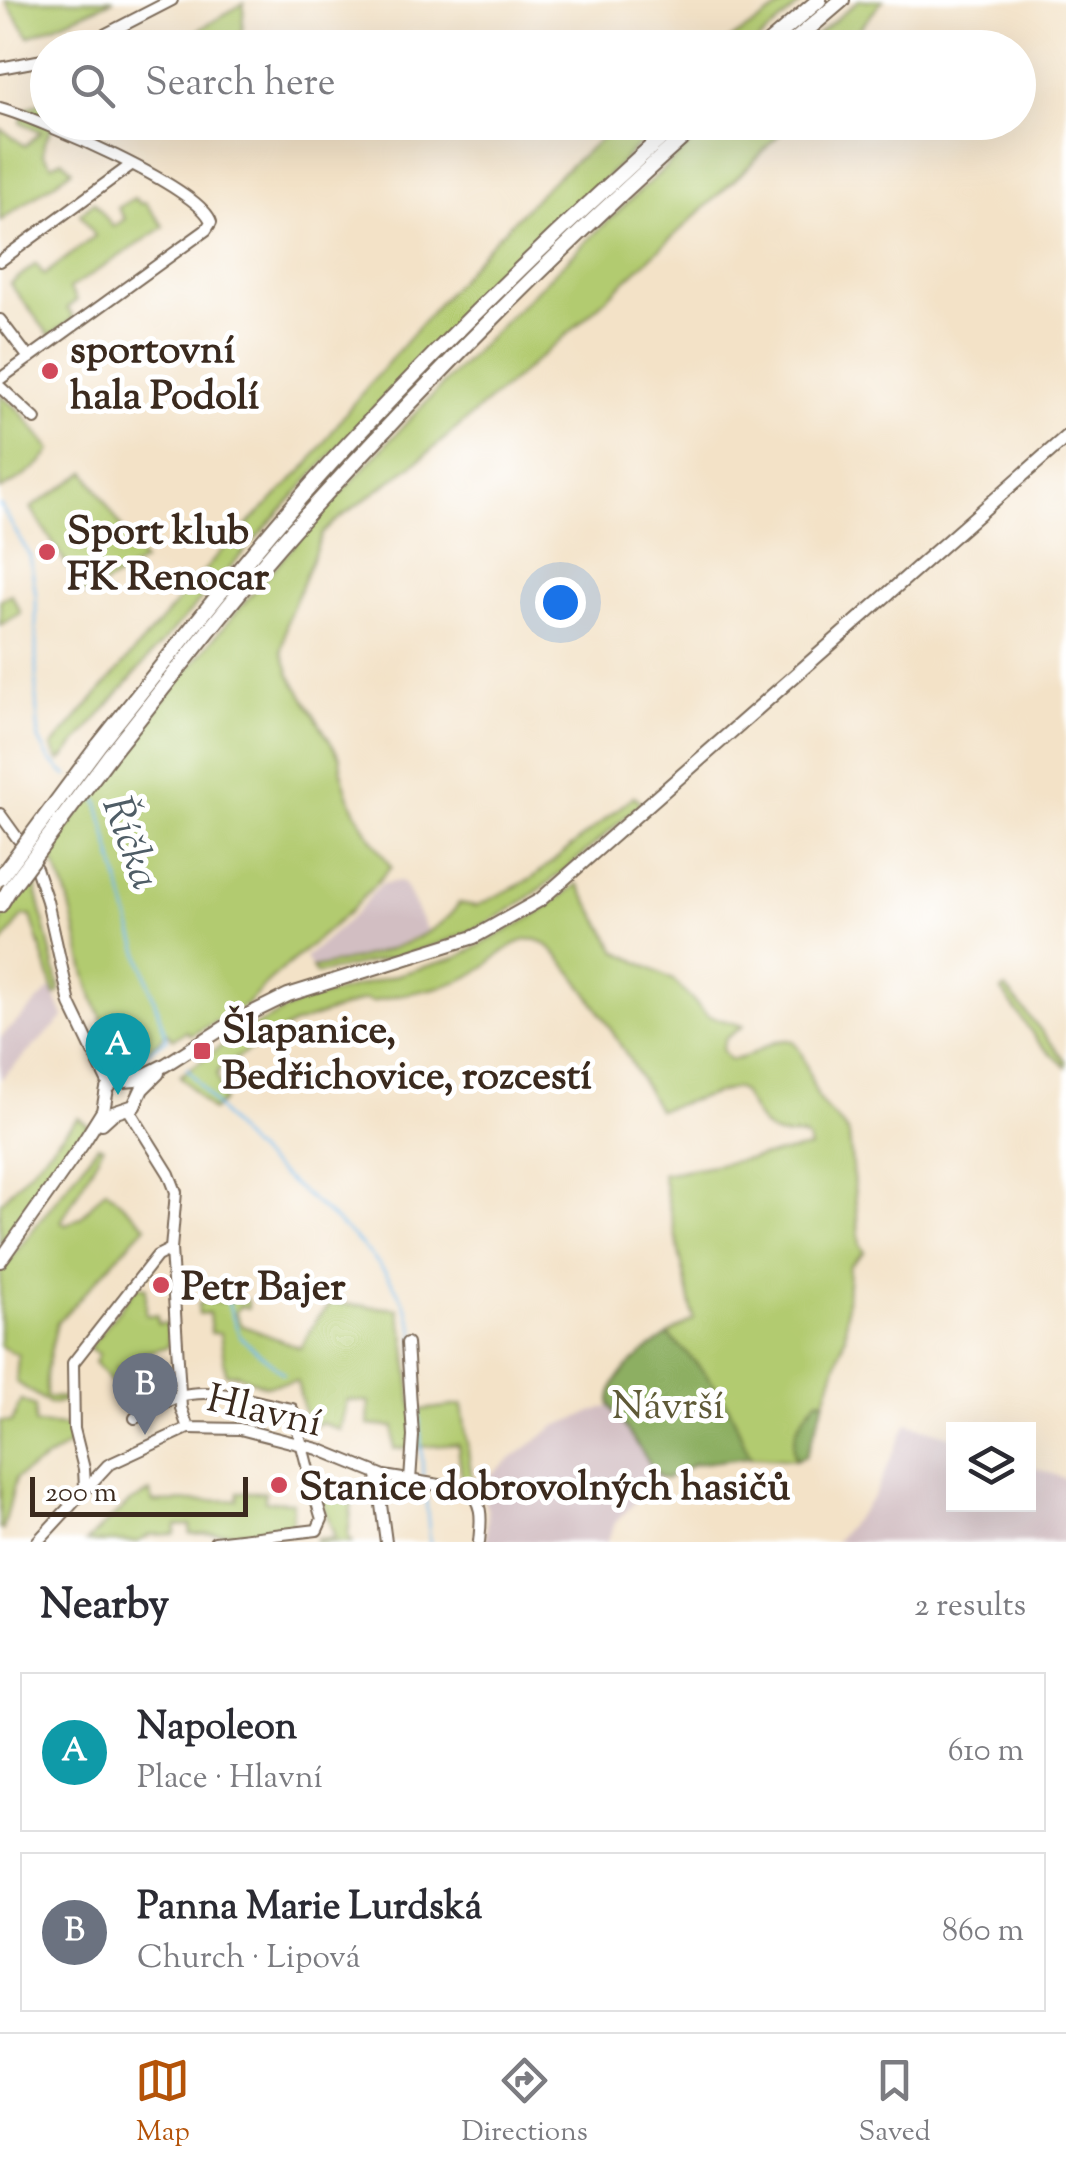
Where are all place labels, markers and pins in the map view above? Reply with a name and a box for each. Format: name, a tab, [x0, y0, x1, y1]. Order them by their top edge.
place label: sportovní hala Podolí	[70, 324, 260, 427]
marker: sportovní hala Podolí	[39, 360, 61, 382]
place label: Sport klub FK Renocar	[67, 505, 270, 608]
marker: Sport klub FK Renocar	[36, 541, 58, 563]
place label: Šlapanice, Bedřichovice, rozcestí	[222, 1004, 592, 1107]
pin: A	[86, 1012, 150, 1095]
marker: Šlapanice, Bedřichovice, rozcestí	[191, 1040, 213, 1062]
place label: Petr Bajer	[181, 1261, 346, 1318]
marker: Petr Bajer	[150, 1274, 172, 1296]
pin: B	[112, 1352, 178, 1435]
place label: Stanice dobrovolných hasičů	[299, 1461, 790, 1518]
marker: Stanice dobrovolných hasičů	[268, 1474, 290, 1496]

